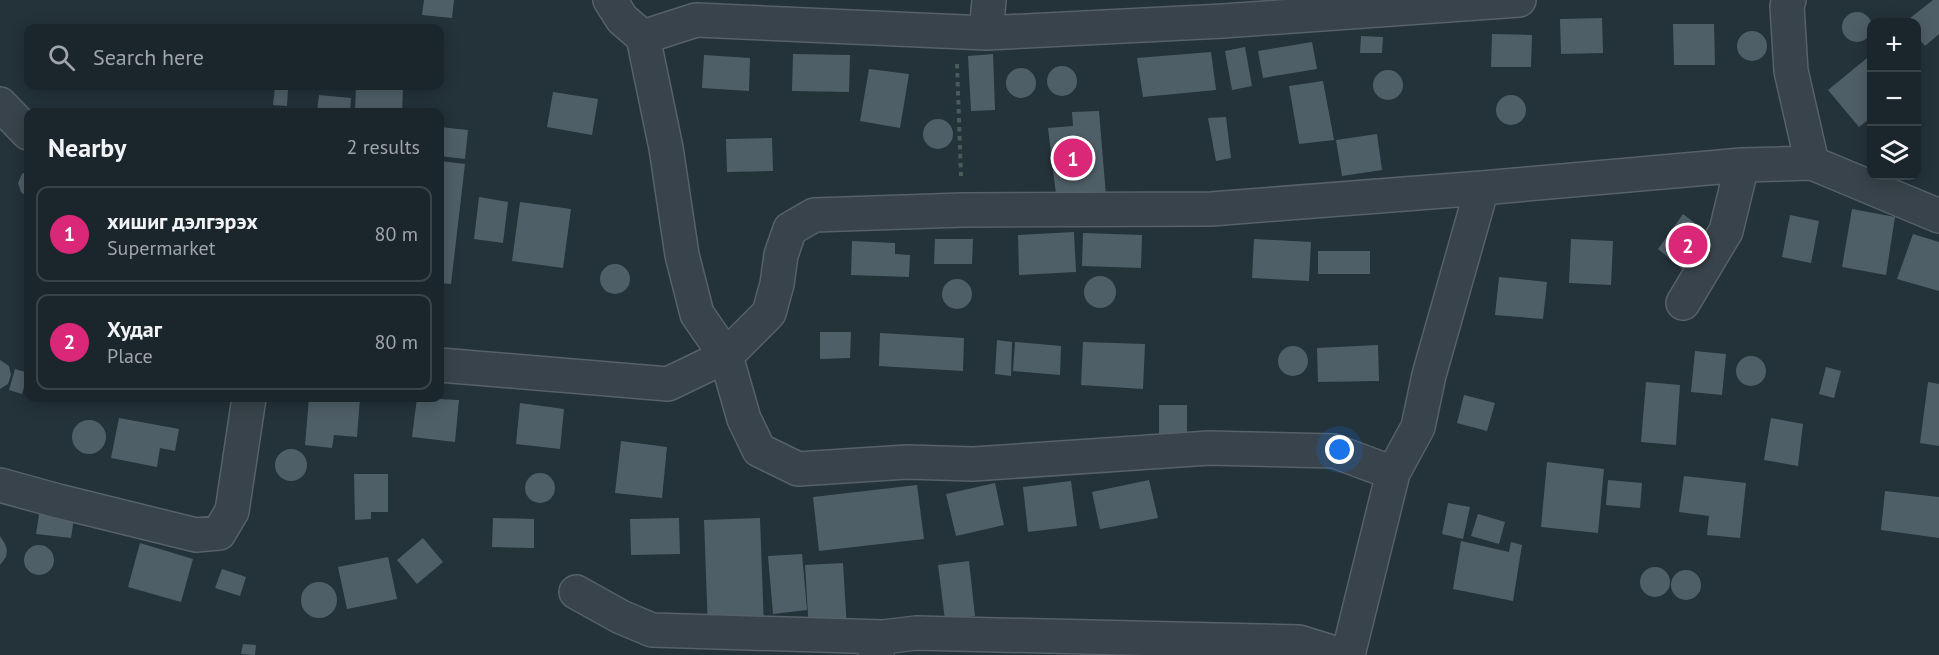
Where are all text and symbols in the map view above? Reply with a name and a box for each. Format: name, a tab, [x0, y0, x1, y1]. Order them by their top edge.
map controls	[1867, 18, 1921, 180]
button: +	[1867, 18, 1921, 72]
search box	[24, 24, 444, 90]
icon: search	[45, 41, 78, 74]
text: Search here	[93, 43, 204, 71]
button: −	[1867, 72, 1921, 126]
button: layers	[1867, 126, 1921, 180]
text: Nearby	[48, 131, 126, 164]
text: 2 results	[347, 134, 420, 160]
pin: 1	[1054, 136, 1092, 180]
text: хишиг дэлгэрэх	[107, 207, 258, 235]
text: 1	[64, 221, 75, 247]
text: 80 m	[375, 221, 418, 247]
pin: 2	[1668, 222, 1708, 268]
text: Supermarket	[107, 235, 215, 261]
text: Худаг	[107, 315, 162, 343]
text: 2	[64, 329, 75, 355]
text: 80 m	[375, 329, 418, 355]
text: Place	[107, 343, 153, 369]
your location	[1325, 435, 1354, 464]

